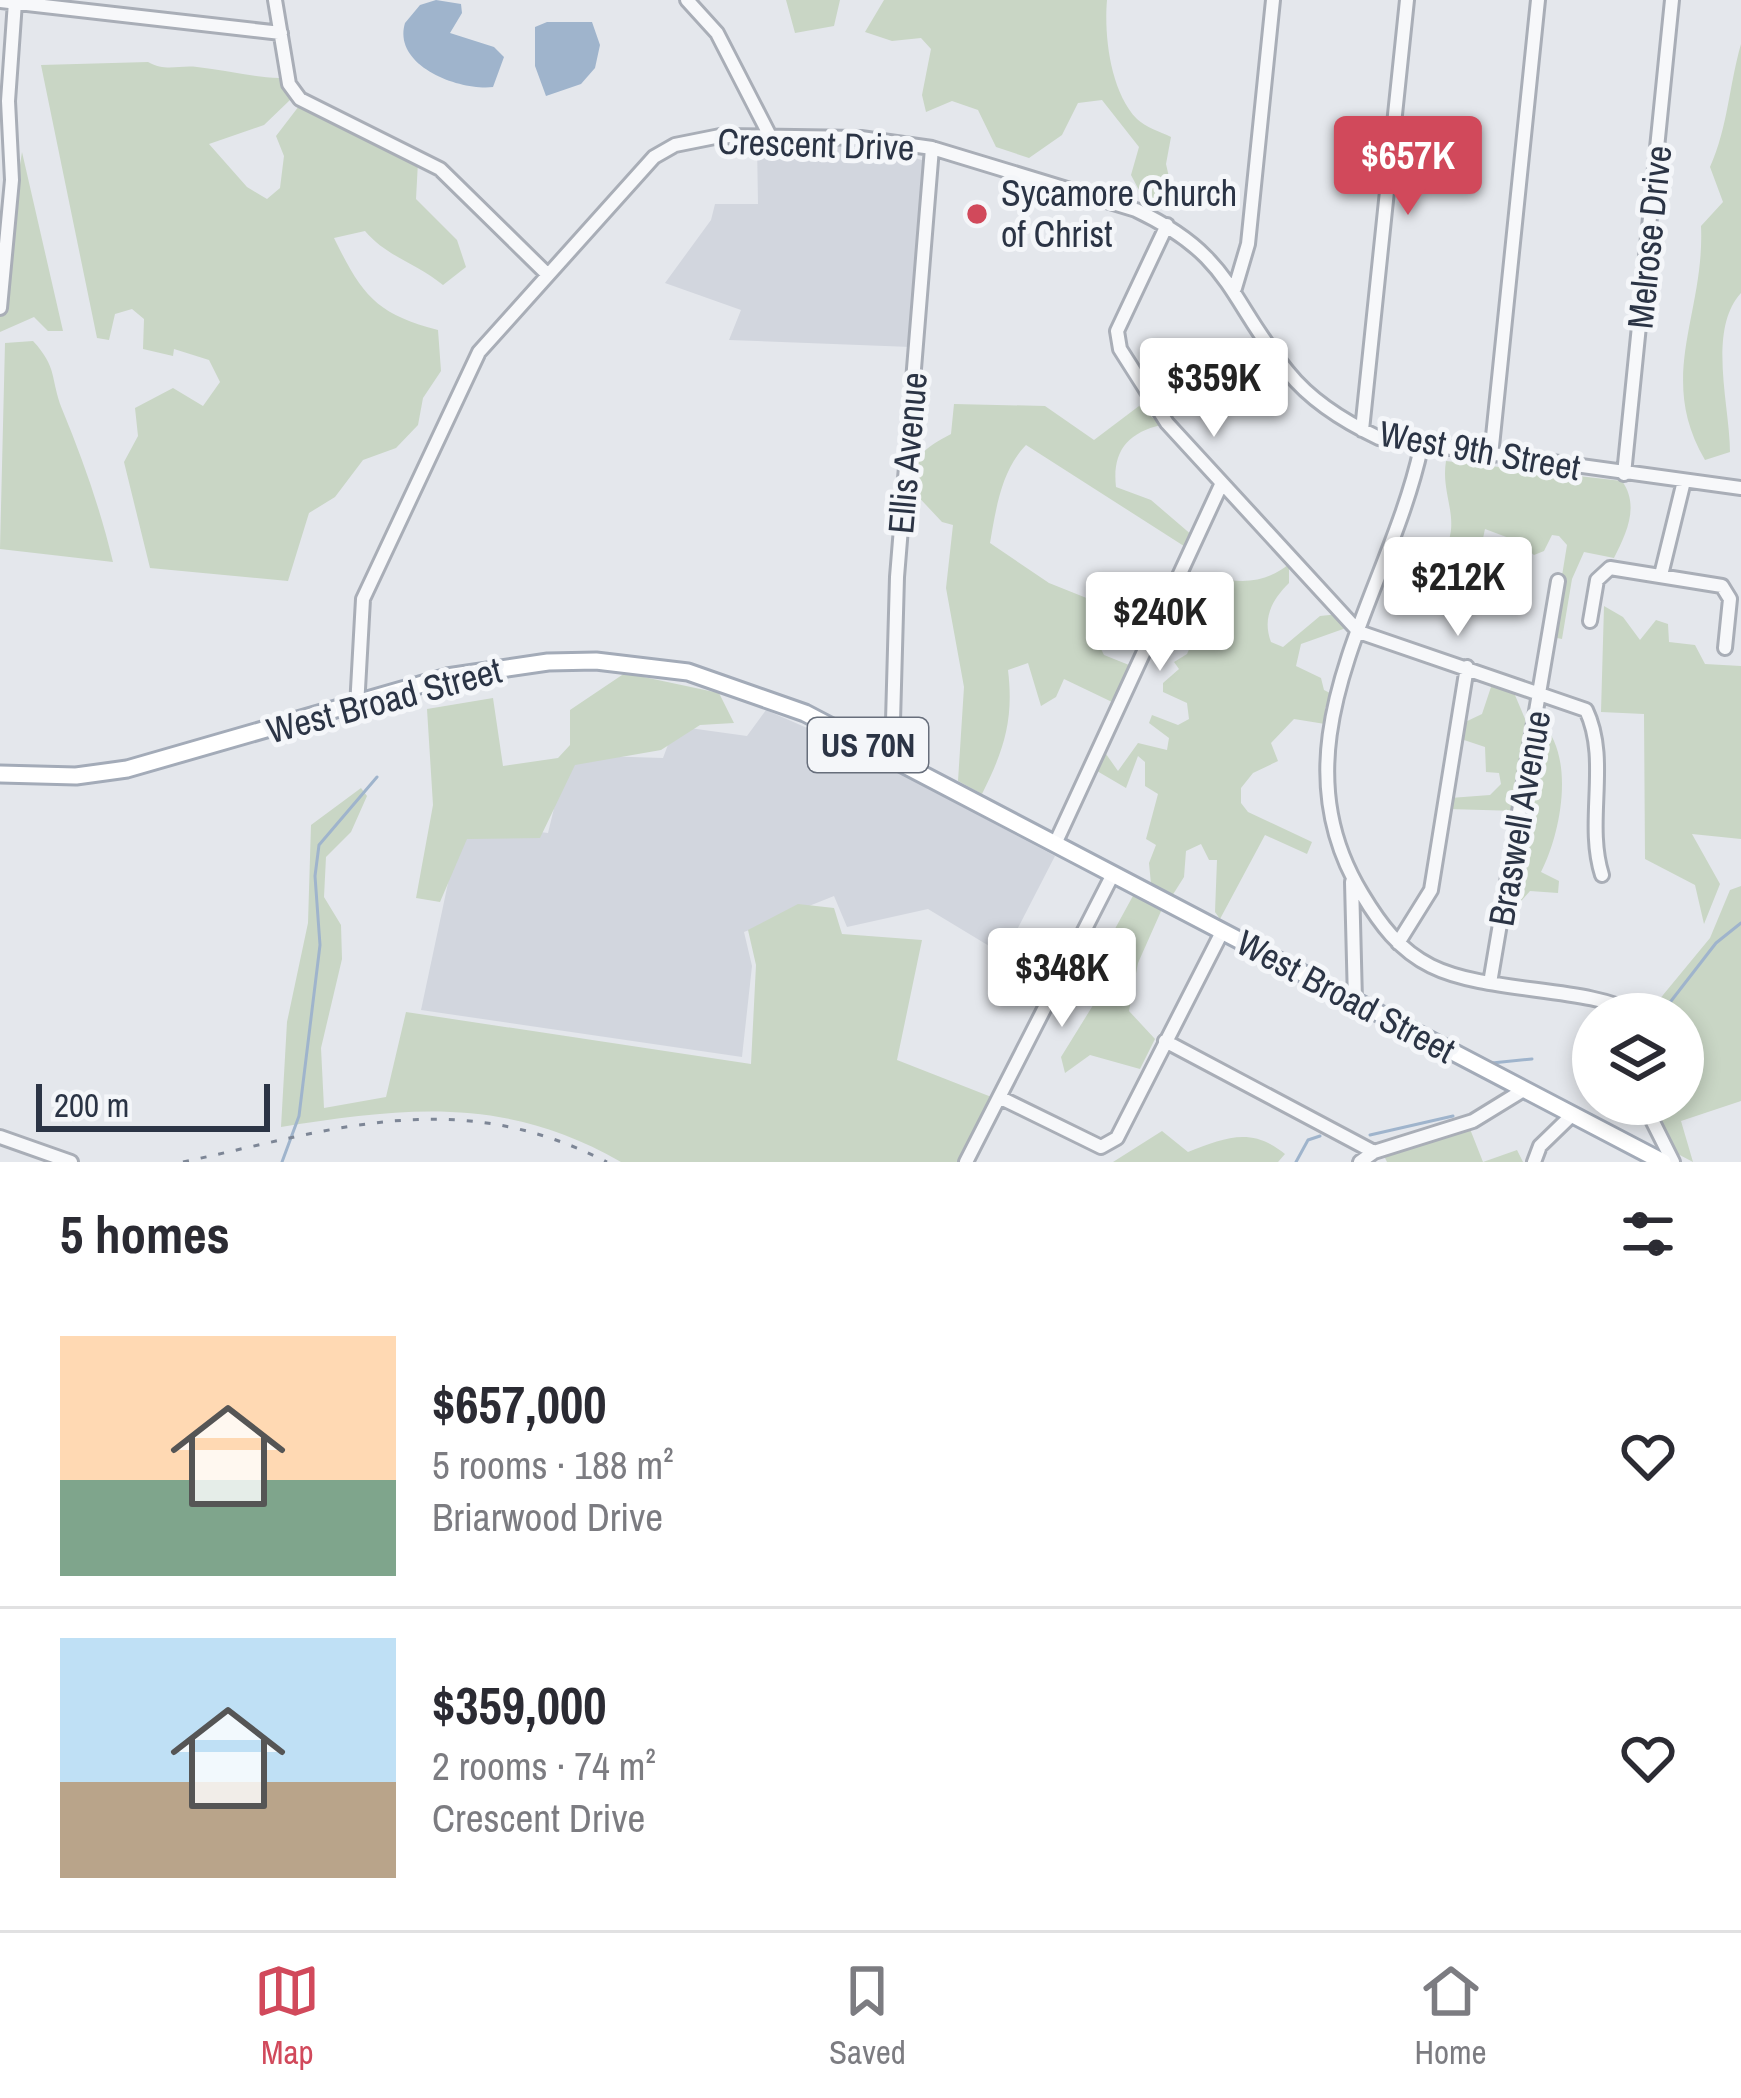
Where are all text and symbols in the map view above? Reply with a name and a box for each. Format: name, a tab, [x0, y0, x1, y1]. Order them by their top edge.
pin: $657K	[1324, 116, 1492, 218]
street label: Crescent Drive	[717, 117, 915, 171]
text: $657K	[1361, 129, 1455, 181]
street label: Melrose Drive	[1616, 143, 1682, 331]
place label: Sycamore Church of Christ	[1001, 169, 1237, 258]
marker: Sycamore Church of Christ	[964, 201, 990, 227]
pin: $359K	[1130, 338, 1298, 440]
text: $359K	[1167, 351, 1261, 403]
street label: Ellis Avenue	[876, 370, 938, 536]
street label: West 9th Street	[1376, 409, 1584, 491]
pin: $212K	[1374, 537, 1542, 639]
text: $212K	[1411, 550, 1505, 602]
pin: $240K	[1076, 572, 1244, 674]
text: $240K	[1113, 585, 1207, 637]
street label: West Broad Street	[262, 646, 506, 754]
street label: Braswell Avenue	[1476, 707, 1562, 929]
road number: US 70N	[808, 718, 928, 772]
street label: West Broad Street	[1228, 918, 1464, 1074]
pin: $348K	[978, 928, 1146, 1030]
text: $348K	[1015, 941, 1109, 993]
map controls	[1572, 993, 1704, 1125]
button: layers	[1572, 993, 1704, 1125]
scale bar	[36, 1078, 270, 1131]
text: 200 m	[54, 1083, 129, 1127]
text: 5 homes	[60, 1200, 230, 1269]
icon: filters	[1615, 1201, 1681, 1267]
text: $657,000	[432, 1370, 606, 1439]
icon: home	[156, 1384, 300, 1528]
icon: heart	[1615, 1423, 1681, 1489]
text: 5 rooms · 188 m²	[432, 1439, 674, 1491]
text: Briarwood Drive	[432, 1491, 663, 1543]
text: $359,000	[432, 1671, 606, 1740]
icon: home	[156, 1686, 300, 1830]
icon: heart	[1615, 1725, 1681, 1791]
text: 2 rooms · 74 m²	[432, 1740, 656, 1792]
text: Crescent Drive	[432, 1792, 645, 1844]
tab: Map	[254, 1958, 320, 2074]
tab: Saved	[829, 1958, 906, 2074]
tab: Home	[1414, 1958, 1487, 2074]

